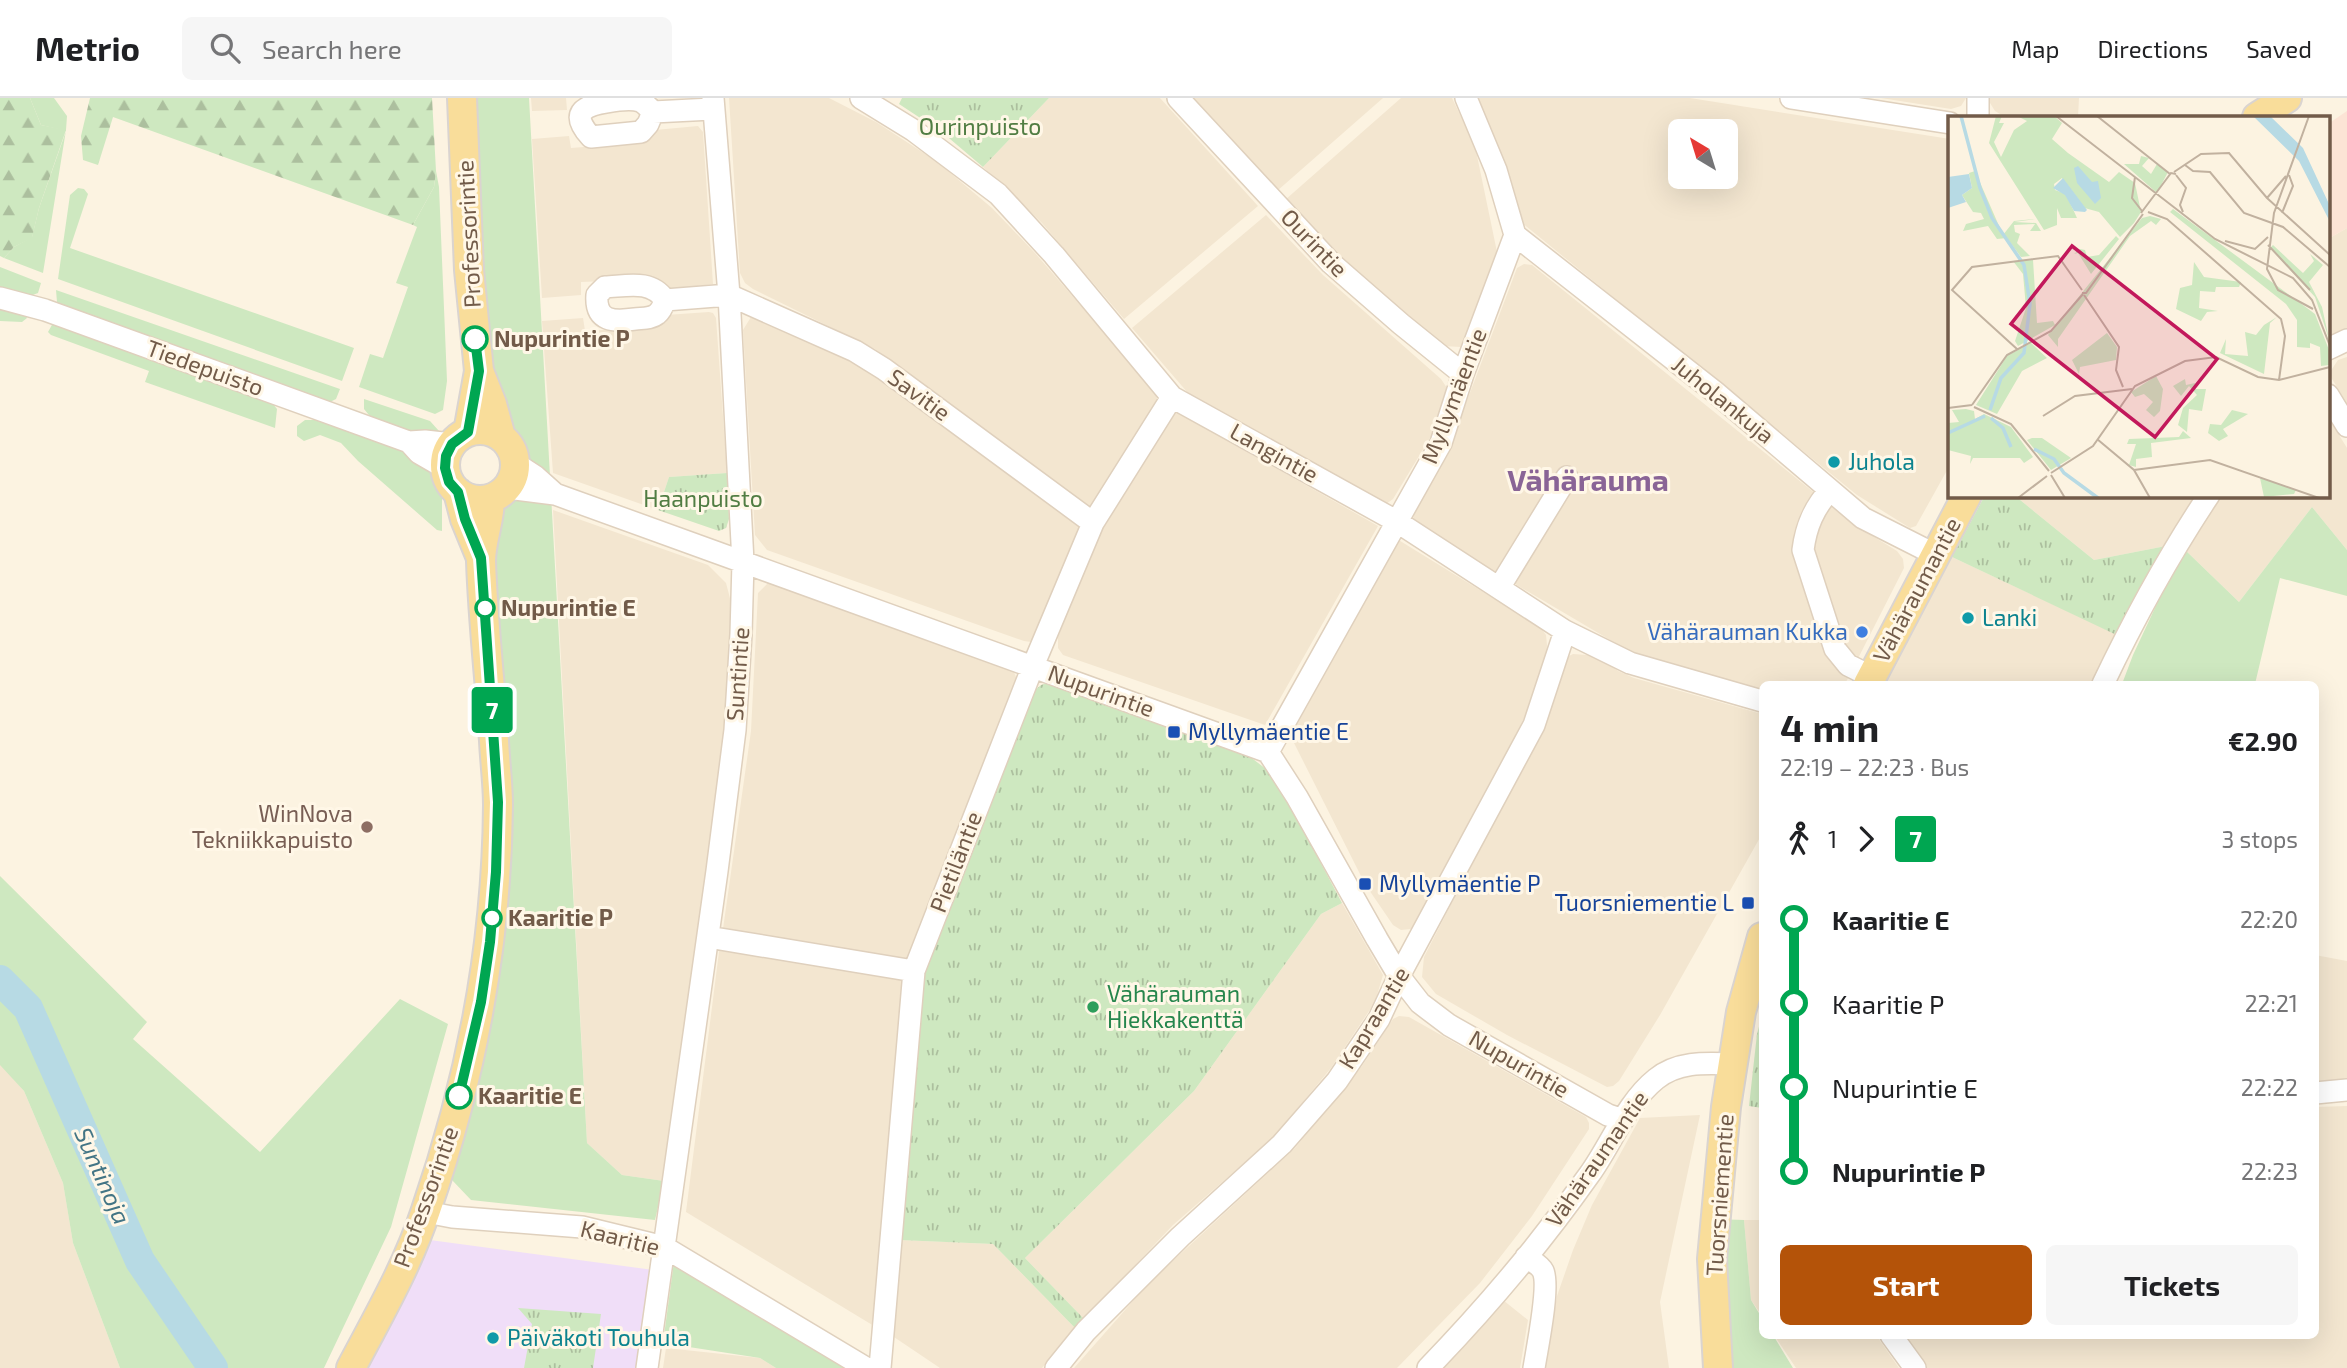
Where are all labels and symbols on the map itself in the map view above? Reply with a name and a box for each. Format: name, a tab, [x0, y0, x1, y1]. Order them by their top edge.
park label: Ourinpuisto	[919, 112, 1041, 140]
inset map	[1948, 116, 2330, 497]
north arrow	[1668, 119, 1738, 189]
street label: Professorintie	[450, 159, 486, 309]
street label: Ourintie	[1276, 203, 1354, 282]
place label: Nupurintie P	[494, 324, 630, 352]
street label: Myllymäentie	[1414, 324, 1492, 467]
marker: Nupurintie P	[462, 326, 488, 352]
street label: Tiedepuisto	[143, 333, 268, 401]
street label: Juholankuja	[1667, 350, 1780, 449]
street label: Savitie	[883, 362, 956, 426]
street label: Langintie	[1225, 416, 1323, 488]
place label: Juhola	[1848, 447, 1915, 475]
marker: Juhola	[1826, 454, 1842, 470]
district label: Vähärauma	[1507, 461, 1669, 497]
park label: Haanpuisto	[643, 484, 763, 512]
street label: Vähäraumantie	[1866, 512, 1966, 667]
place label: Nupurintie E	[501, 593, 636, 621]
marker: Nupurintie E	[475, 598, 495, 618]
place label: Lanki	[1982, 603, 2037, 631]
marker: Lanki	[1960, 610, 1976, 626]
place label: Vähärauman Kukka	[1647, 617, 1848, 645]
marker: Vähärauman Kukka	[1854, 624, 1870, 640]
street label: Suntintie	[720, 626, 754, 722]
street label: Nupurintie	[1044, 658, 1158, 722]
line badge: 7	[469, 687, 515, 733]
place label: Myllymäentie E	[1188, 717, 1349, 745]
marker: Myllymäentie E	[1166, 724, 1182, 740]
place label: WinNova Tekniikkapuisto	[192, 799, 353, 853]
street label: Pietiläntie	[923, 807, 987, 916]
marker: WinNova Tekniikkapuisto	[359, 819, 375, 835]
place label: Myllymäentie P	[1379, 869, 1541, 897]
marker: Myllymäentie P	[1357, 876, 1373, 892]
place label: Tuorsniementie L	[1555, 888, 1734, 916]
marker: Tuorsniementie L	[1740, 895, 1756, 911]
place label: Kaaritie P	[508, 903, 613, 931]
marker: Kaaritie P	[482, 908, 502, 928]
street label: Kapraantie	[1332, 961, 1415, 1074]
place label: Vähärauman Hiekkakenttä	[1107, 979, 1244, 1033]
marker: Vähärauman Hiekkakenttä	[1085, 999, 1101, 1015]
street label: Nupurintie	[1464, 1023, 1575, 1103]
place label: Kaaritie E	[478, 1081, 582, 1109]
marker: Kaaritie E	[446, 1083, 472, 1109]
street label: Vähäraumantie	[1539, 1085, 1654, 1232]
street label: Tuorsniementie	[1699, 1113, 1739, 1277]
water label: Suntinoja	[69, 1122, 138, 1228]
street label: Professorintie	[387, 1122, 464, 1271]
street label: Kaaritie	[578, 1214, 663, 1260]
place label: Päiväkoti Touhula	[507, 1323, 690, 1351]
marker: Päiväkoti Touhula	[485, 1330, 501, 1346]

